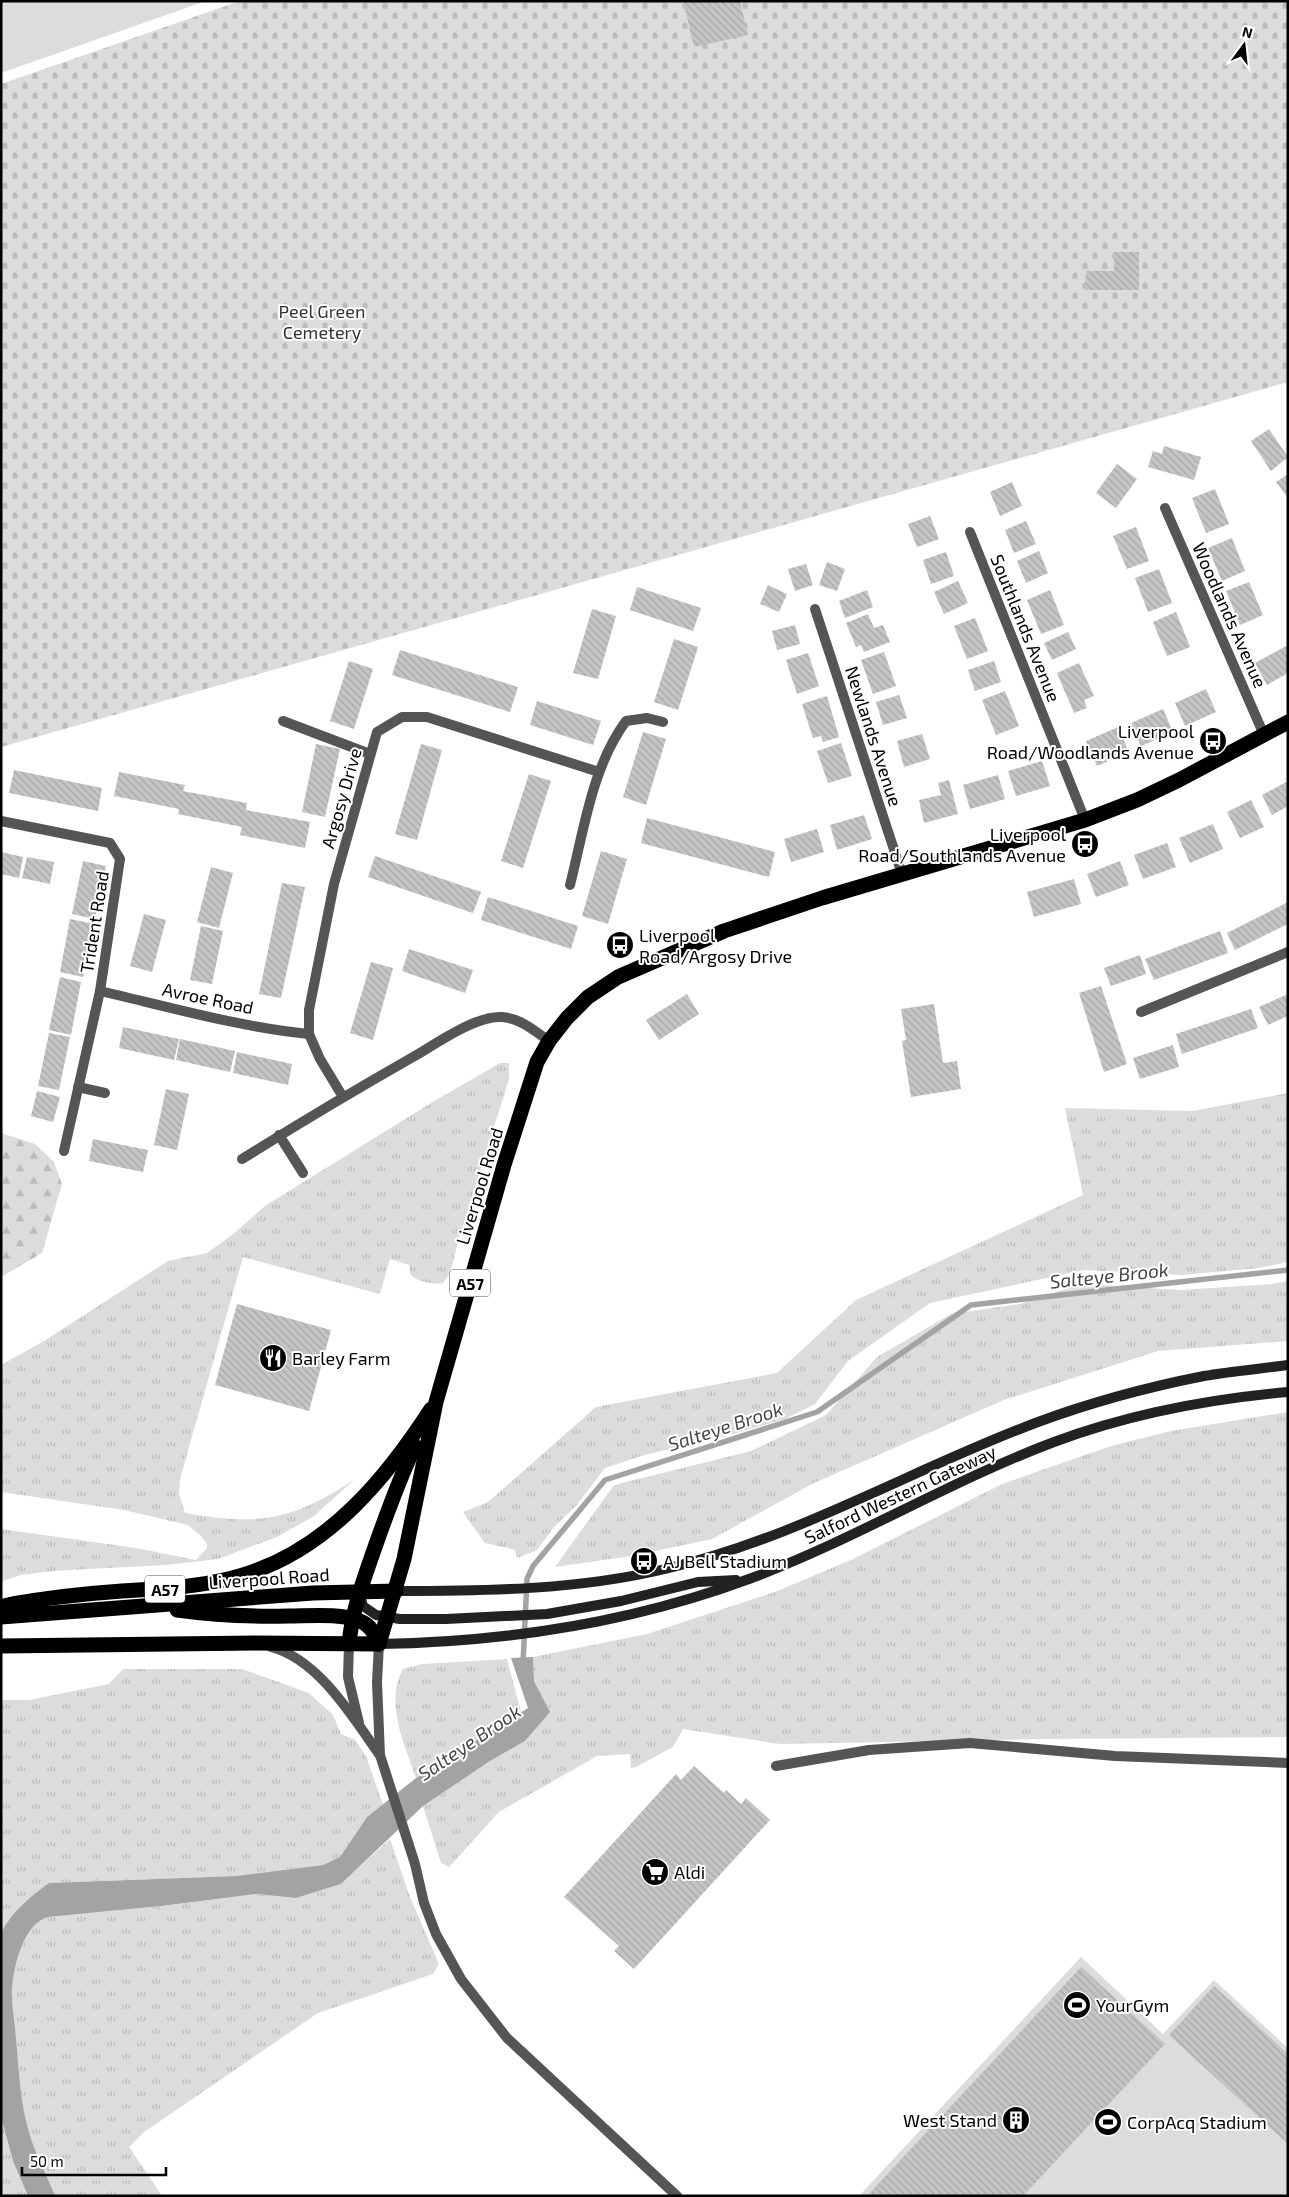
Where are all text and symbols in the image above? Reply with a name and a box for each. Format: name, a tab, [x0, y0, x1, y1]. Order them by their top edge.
north arrow	[1219, 20, 1269, 70]
text: N	[1240, 22, 1255, 41]
park label: Peel Green Cemetery	[279, 300, 365, 343]
street label: Woodlands Avenue	[1188, 539, 1272, 691]
street label: Southlands Avenue	[986, 551, 1066, 705]
street label: Newlands Avenue	[841, 663, 907, 809]
place label: Liverpool Road/Woodlands Avenue	[987, 720, 1195, 763]
bus stop icon: Liverpool Road/Woodlands Avenue	[1198, 726, 1228, 756]
street label: Argosy Drive	[316, 745, 366, 851]
place label: Liverpool Road/Southlands Avenue	[858, 823, 1067, 866]
bus stop icon: Liverpool Road/Southlands Avenue	[1070, 829, 1100, 859]
street label: Trident Road	[75, 869, 113, 975]
place label: Liverpool Road/Argosy Drive	[639, 924, 792, 967]
bus stop icon: Liverpool Road/Argosy Drive	[605, 930, 635, 960]
street label: Avroe Road	[160, 978, 256, 1018]
street label: Liverpool Road	[451, 1125, 507, 1247]
water label: Salteye Brook	[1048, 1257, 1170, 1294]
road number: A57	[450, 1270, 490, 1296]
restaurant icon: Barley Farm	[258, 1343, 288, 1373]
place label: Barley Farm	[292, 1347, 391, 1369]
water label: Salteye Brook	[665, 1397, 786, 1456]
street label: Salford Western Gateway	[801, 1440, 1000, 1548]
bus stop icon: AJ Bell Stadium	[629, 1546, 659, 1576]
place label: AJ Bell Stadium	[663, 1550, 787, 1572]
street label: Liverpool Road	[208, 1563, 330, 1593]
road number: A57	[145, 1576, 185, 1602]
water label: Salteye Brook	[413, 1699, 526, 1786]
supermarket icon: Aldi	[640, 1857, 670, 1887]
place label: Aldi	[674, 1861, 705, 1883]
sports icon: YourGym	[1062, 1990, 1092, 2020]
place label: YourGym	[1096, 1994, 1169, 2016]
building icon: West Stand	[1001, 2105, 1031, 2135]
sports icon: CorpAcq Stadium	[1093, 2107, 1123, 2137]
place label: West Stand	[903, 2109, 997, 2131]
place label: CorpAcq Stadium	[1127, 2111, 1267, 2133]
scale bar	[22, 2144, 166, 2176]
text: 50 m	[30, 2152, 64, 2170]

